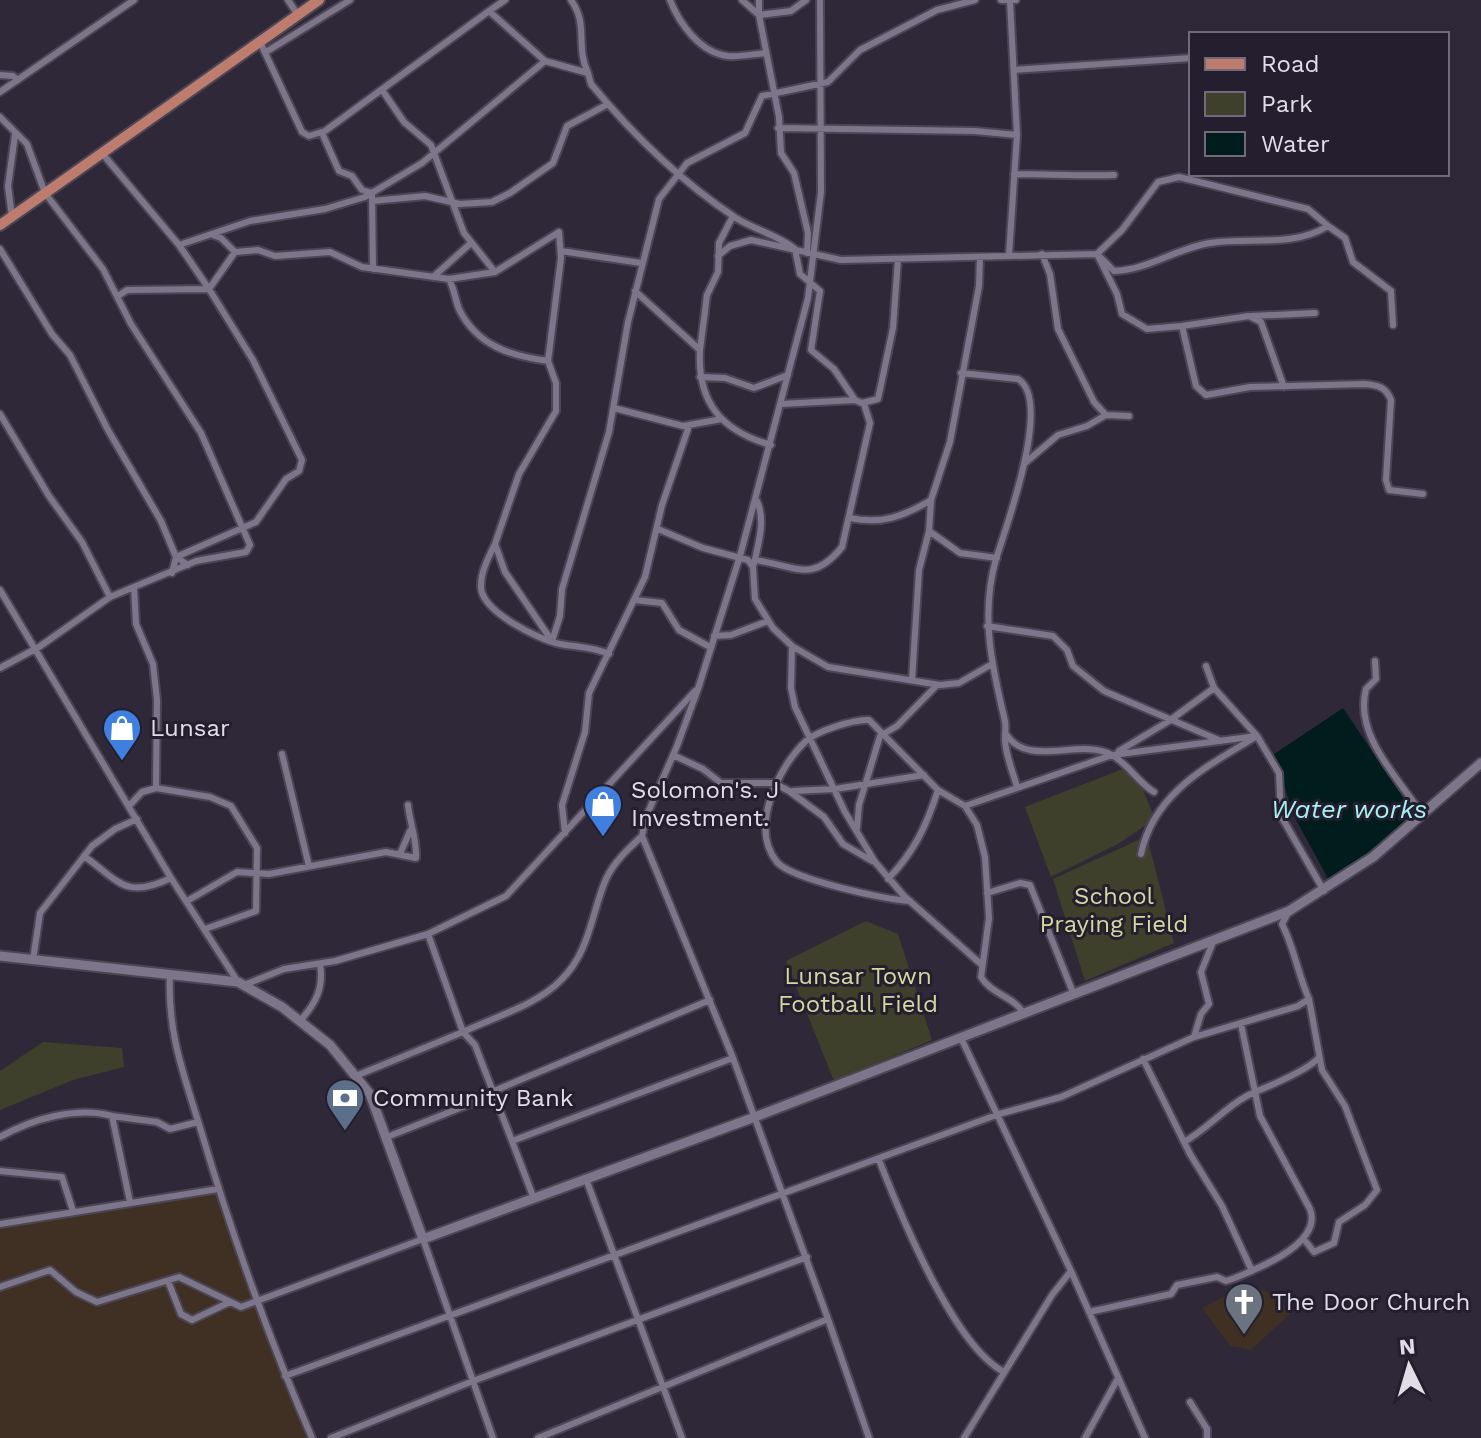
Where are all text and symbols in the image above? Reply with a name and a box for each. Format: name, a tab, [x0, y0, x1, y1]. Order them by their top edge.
legend	[1189, 32, 1449, 176]
text: Road	[1261, 50, 1320, 78]
text: Park	[1261, 90, 1313, 118]
text: Water	[1261, 130, 1330, 158]
shop icon: Lunsar	[101, 707, 143, 762]
place label: Lunsar	[150, 714, 230, 742]
place label: Solomon's. J Investment.	[631, 776, 780, 832]
shop icon: Solomon's. J Investment.	[582, 783, 624, 838]
water label: Water works	[1271, 794, 1427, 824]
park label: School Praying Field	[1040, 882, 1188, 938]
park label: Lunsar Town Football Field	[778, 962, 938, 1018]
bank icon: Community Bank	[324, 1077, 366, 1132]
place label: Community Bank	[373, 1084, 574, 1112]
church icon: The Door Church	[1223, 1281, 1265, 1336]
place label: The Door Church	[1272, 1288, 1470, 1316]
north arrow	[1369, 1326, 1449, 1406]
text: N	[1398, 1333, 1417, 1360]

